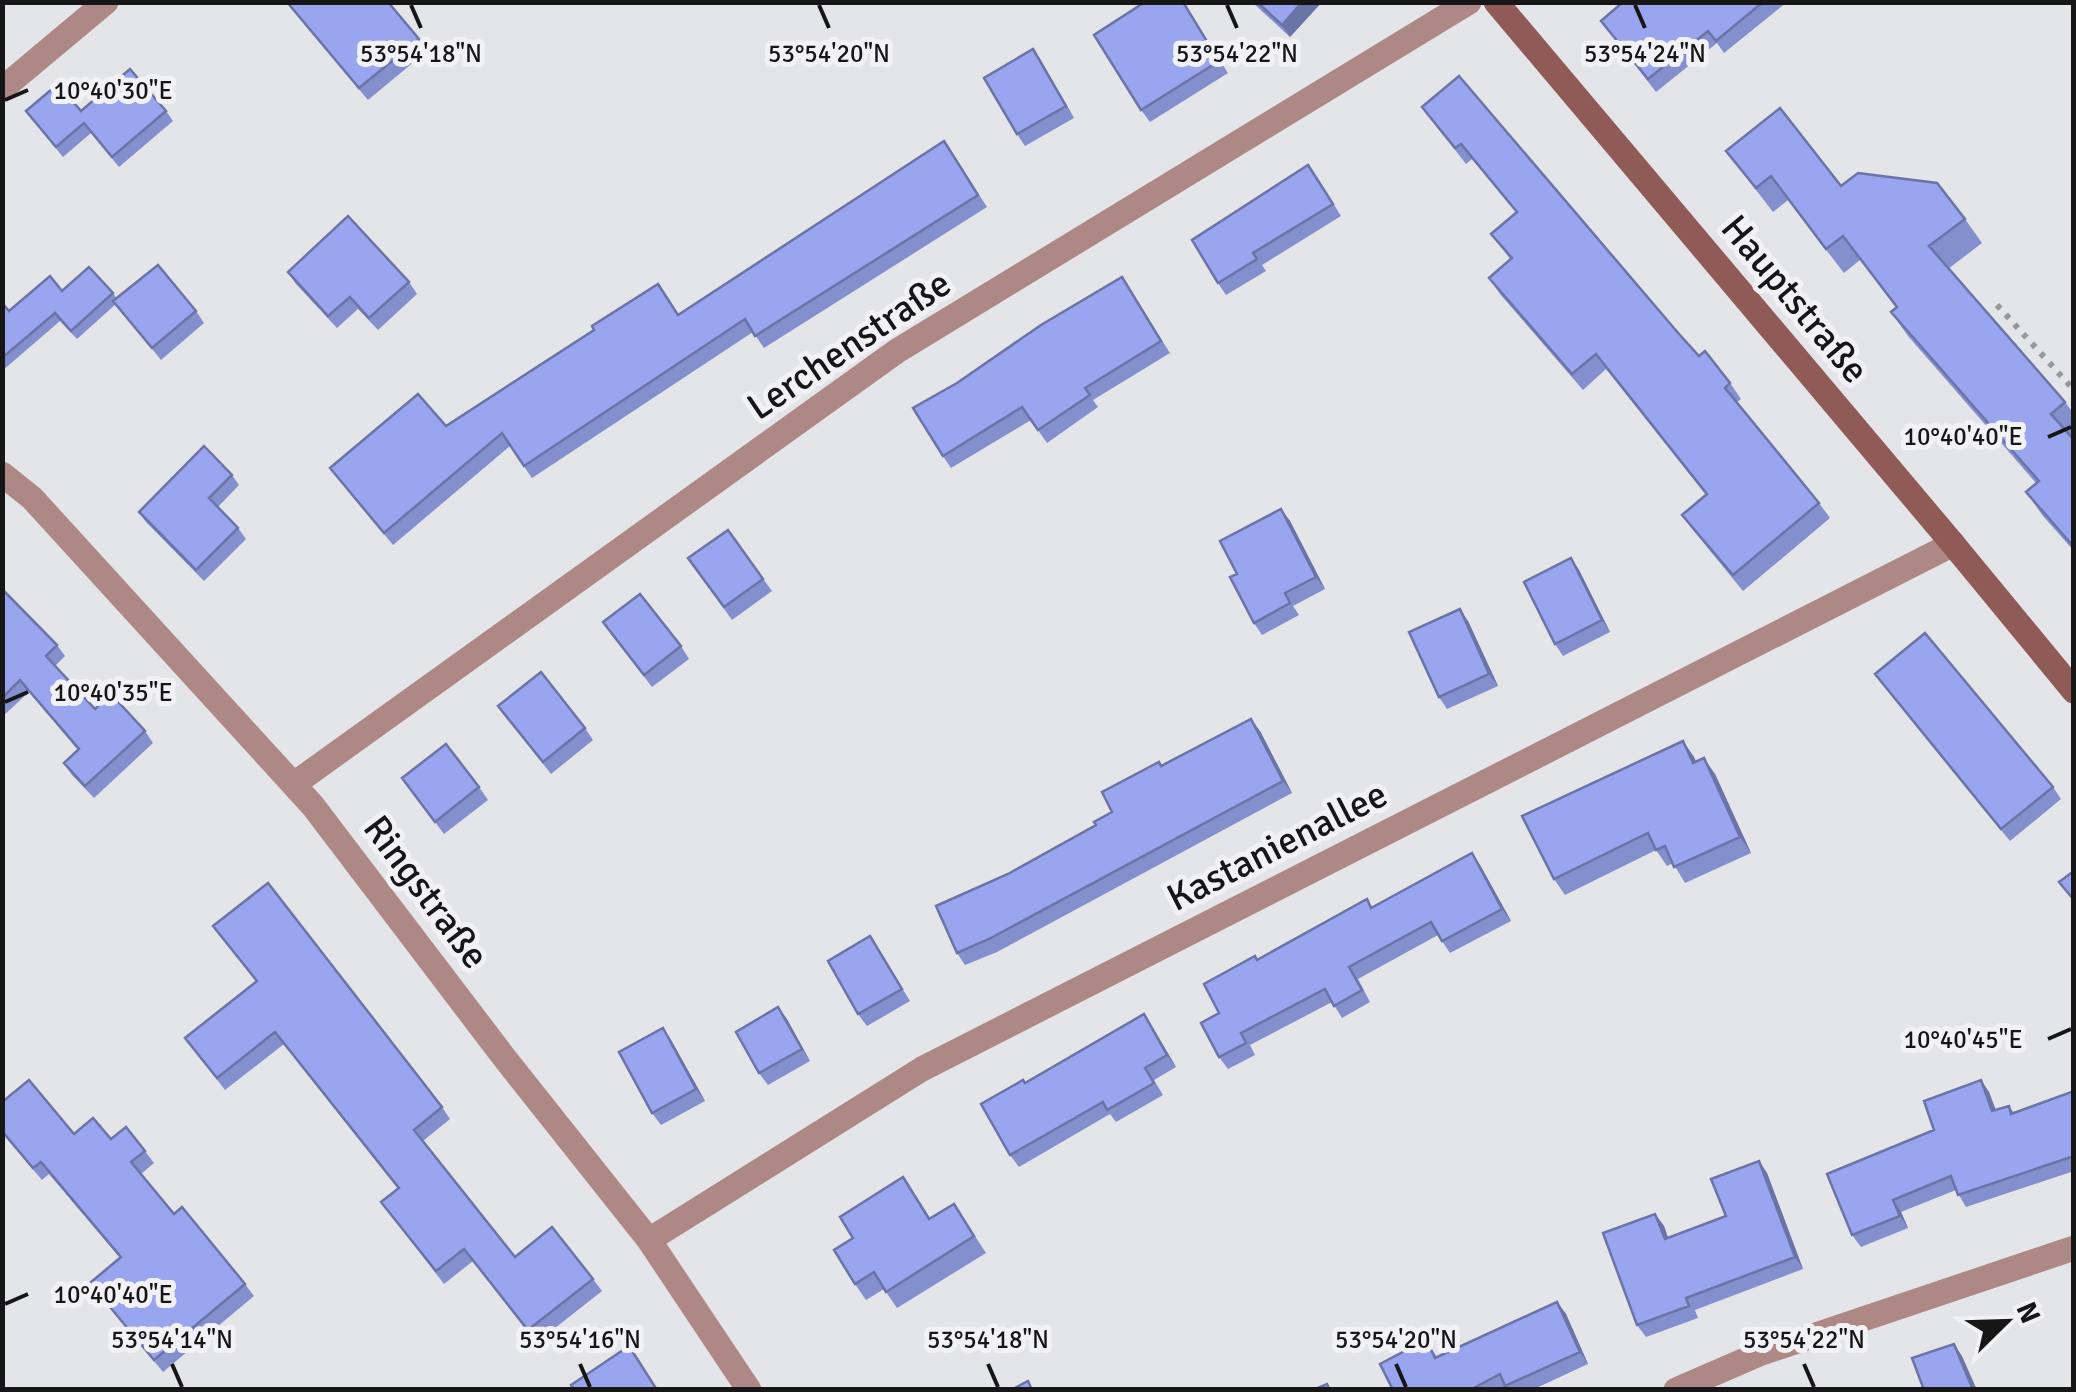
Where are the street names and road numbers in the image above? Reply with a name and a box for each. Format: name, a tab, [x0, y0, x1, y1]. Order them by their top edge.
street label: Hauptstraße	[1711, 205, 1879, 393]
street label: Lerchenstraße	[738, 260, 960, 430]
street label: Kastanienallee	[1159, 770, 1395, 922]
street label: Ringstraße	[353, 806, 499, 978]

